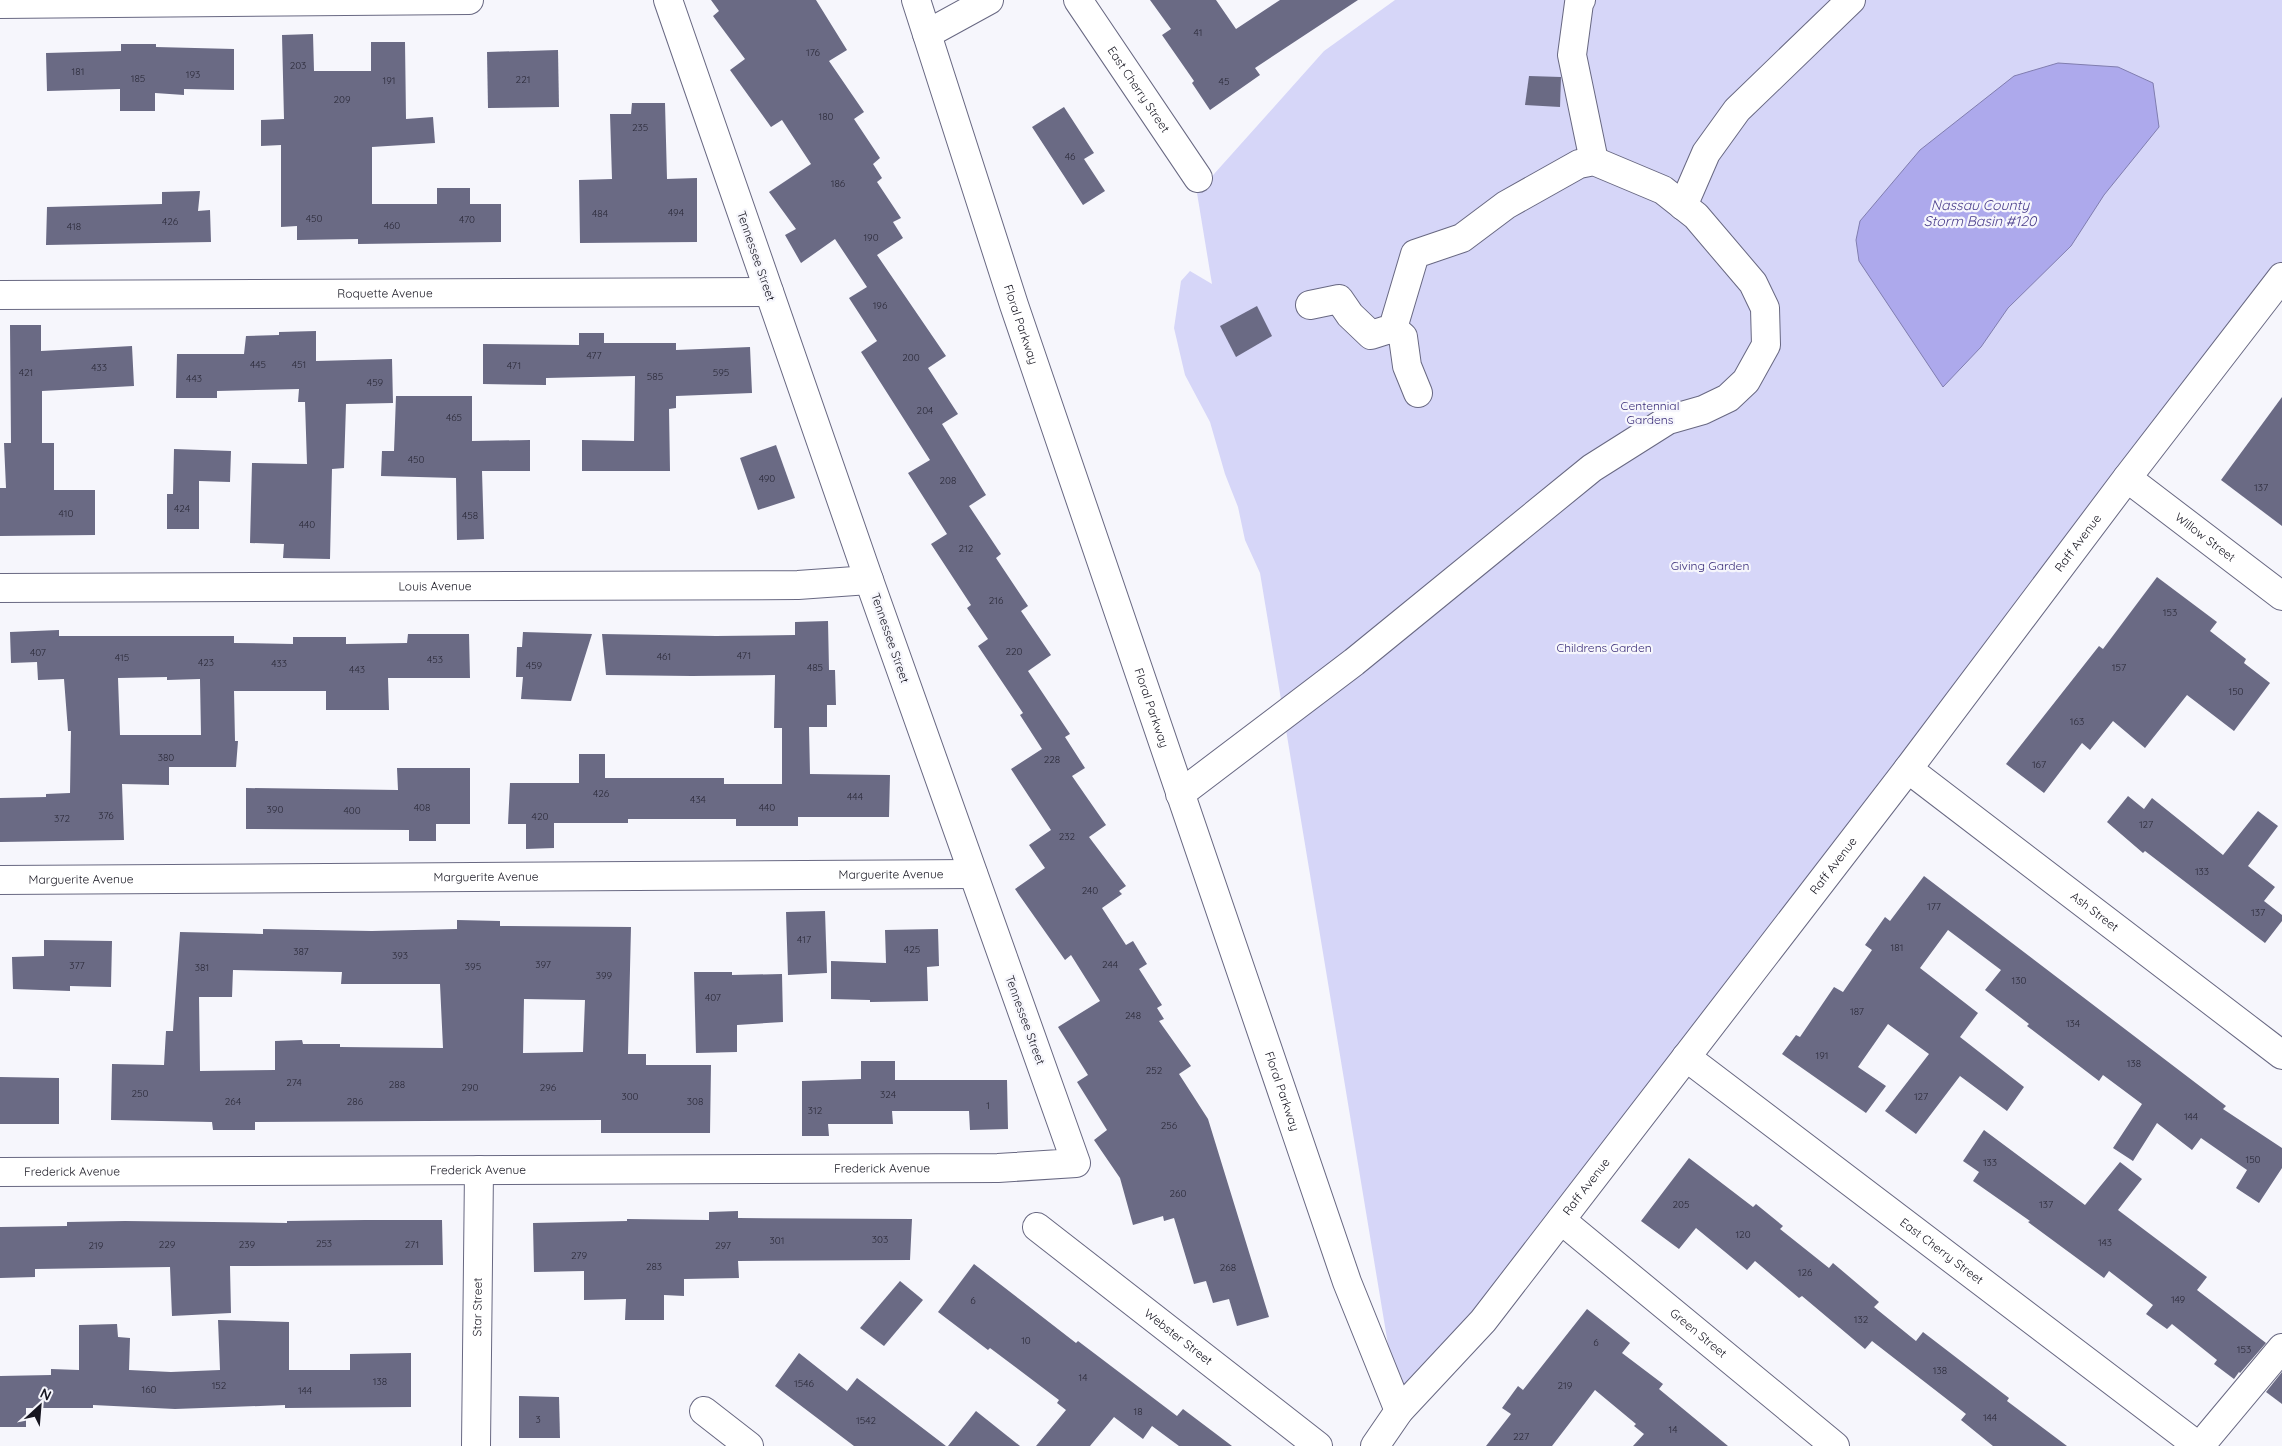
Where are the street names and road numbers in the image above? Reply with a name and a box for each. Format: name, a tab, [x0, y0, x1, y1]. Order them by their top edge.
street label: East Cherry Street	[1104, 43, 1173, 135]
street label: Tennessee Street	[734, 209, 779, 303]
street label: Floral Parkway	[1001, 283, 1042, 366]
street label: Roquette Avenue	[337, 285, 433, 301]
street label: Willow Street	[2172, 509, 2238, 565]
street label: Raff Avenue	[2051, 511, 2104, 575]
street label: Louis Avenue	[398, 578, 472, 594]
street label: Tennessee Street	[868, 591, 913, 685]
street label: Floral Parkway	[1131, 666, 1172, 749]
street label: Raff Avenue	[1806, 834, 1860, 897]
street label: Marguerite Avenue	[838, 866, 944, 882]
street label: Marguerite Avenue	[433, 869, 539, 884]
street label: Marguerite Avenue	[28, 871, 134, 887]
street label: Ash Street	[2068, 888, 2122, 934]
street label: Tennessee Street	[1002, 973, 1049, 1067]
street label: Floral Parkway	[1262, 1049, 1303, 1133]
street label: Raff Avenue	[1559, 1155, 1613, 1218]
street label: Frederick Avenue	[834, 1160, 930, 1176]
street label: Frederick Avenue	[430, 1162, 526, 1177]
street label: Frederick Avenue	[24, 1164, 120, 1179]
street label: East Cherry Street	[1897, 1214, 1987, 1287]
street label: Star Street	[469, 1278, 485, 1337]
street label: Webster Street	[1141, 1305, 1216, 1368]
street label: Green Street	[1667, 1305, 1730, 1361]

